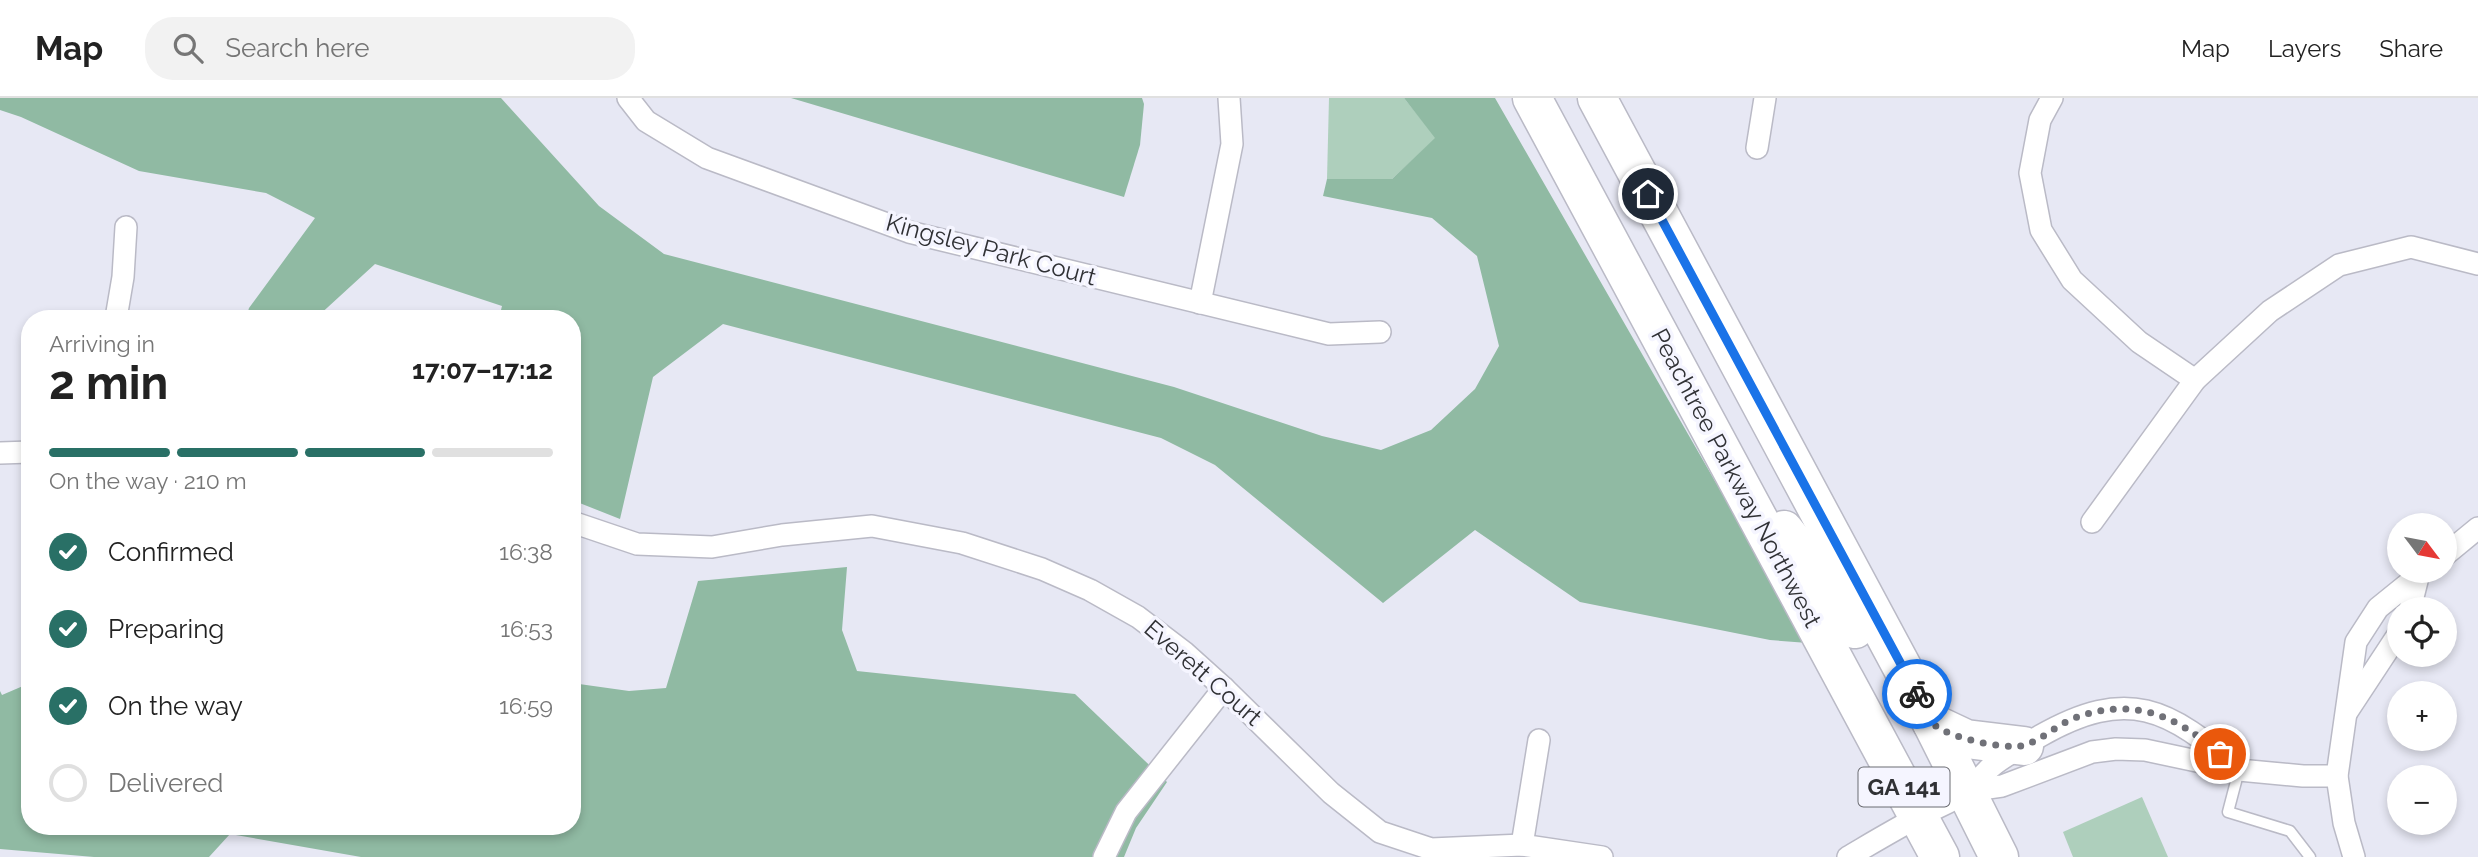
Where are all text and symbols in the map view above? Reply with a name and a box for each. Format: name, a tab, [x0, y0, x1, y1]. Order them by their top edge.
search box	[145, 17, 635, 80]
text: Map	[35, 29, 103, 68]
icon: search	[169, 29, 207, 67]
text: Search here	[225, 33, 370, 63]
text: Map	[2181, 34, 2230, 63]
text: Layers	[2268, 34, 2341, 63]
text: Share	[2379, 34, 2443, 63]
pin	[1618, 164, 1678, 224]
icon: home	[1629, 175, 1667, 213]
street label: Kingsley Park Court	[883, 208, 1099, 292]
street label: Peachtree Parkway Northwest	[1645, 323, 1828, 632]
text: Arriving in	[49, 330, 155, 357]
text: 17:07–17:12	[412, 355, 553, 385]
text: 2 min	[49, 356, 168, 410]
text: On the way · 210 m	[49, 467, 247, 494]
north arrow	[2387, 513, 2457, 583]
map controls	[2387, 513, 2457, 835]
icon: check	[49, 533, 87, 571]
text: Confirmed	[108, 537, 234, 567]
text: 16:38	[499, 538, 553, 565]
button: locate	[2387, 597, 2457, 667]
icon: check	[49, 610, 87, 648]
text: Preparing	[108, 614, 224, 644]
street label: Everett Court	[1139, 614, 1268, 732]
text: 16:53	[500, 615, 553, 642]
courier	[1882, 659, 1952, 729]
icon: bike	[1898, 675, 1936, 713]
button: +	[2387, 681, 2457, 751]
icon: check	[49, 687, 87, 725]
text: On the way	[108, 691, 243, 721]
text: 16:59	[499, 692, 553, 719]
pin	[2190, 724, 2250, 784]
icon: bag	[2201, 735, 2239, 773]
button: −	[2387, 765, 2457, 835]
text: Delivered	[108, 768, 223, 798]
road number: GA 141	[1858, 768, 1950, 806]

